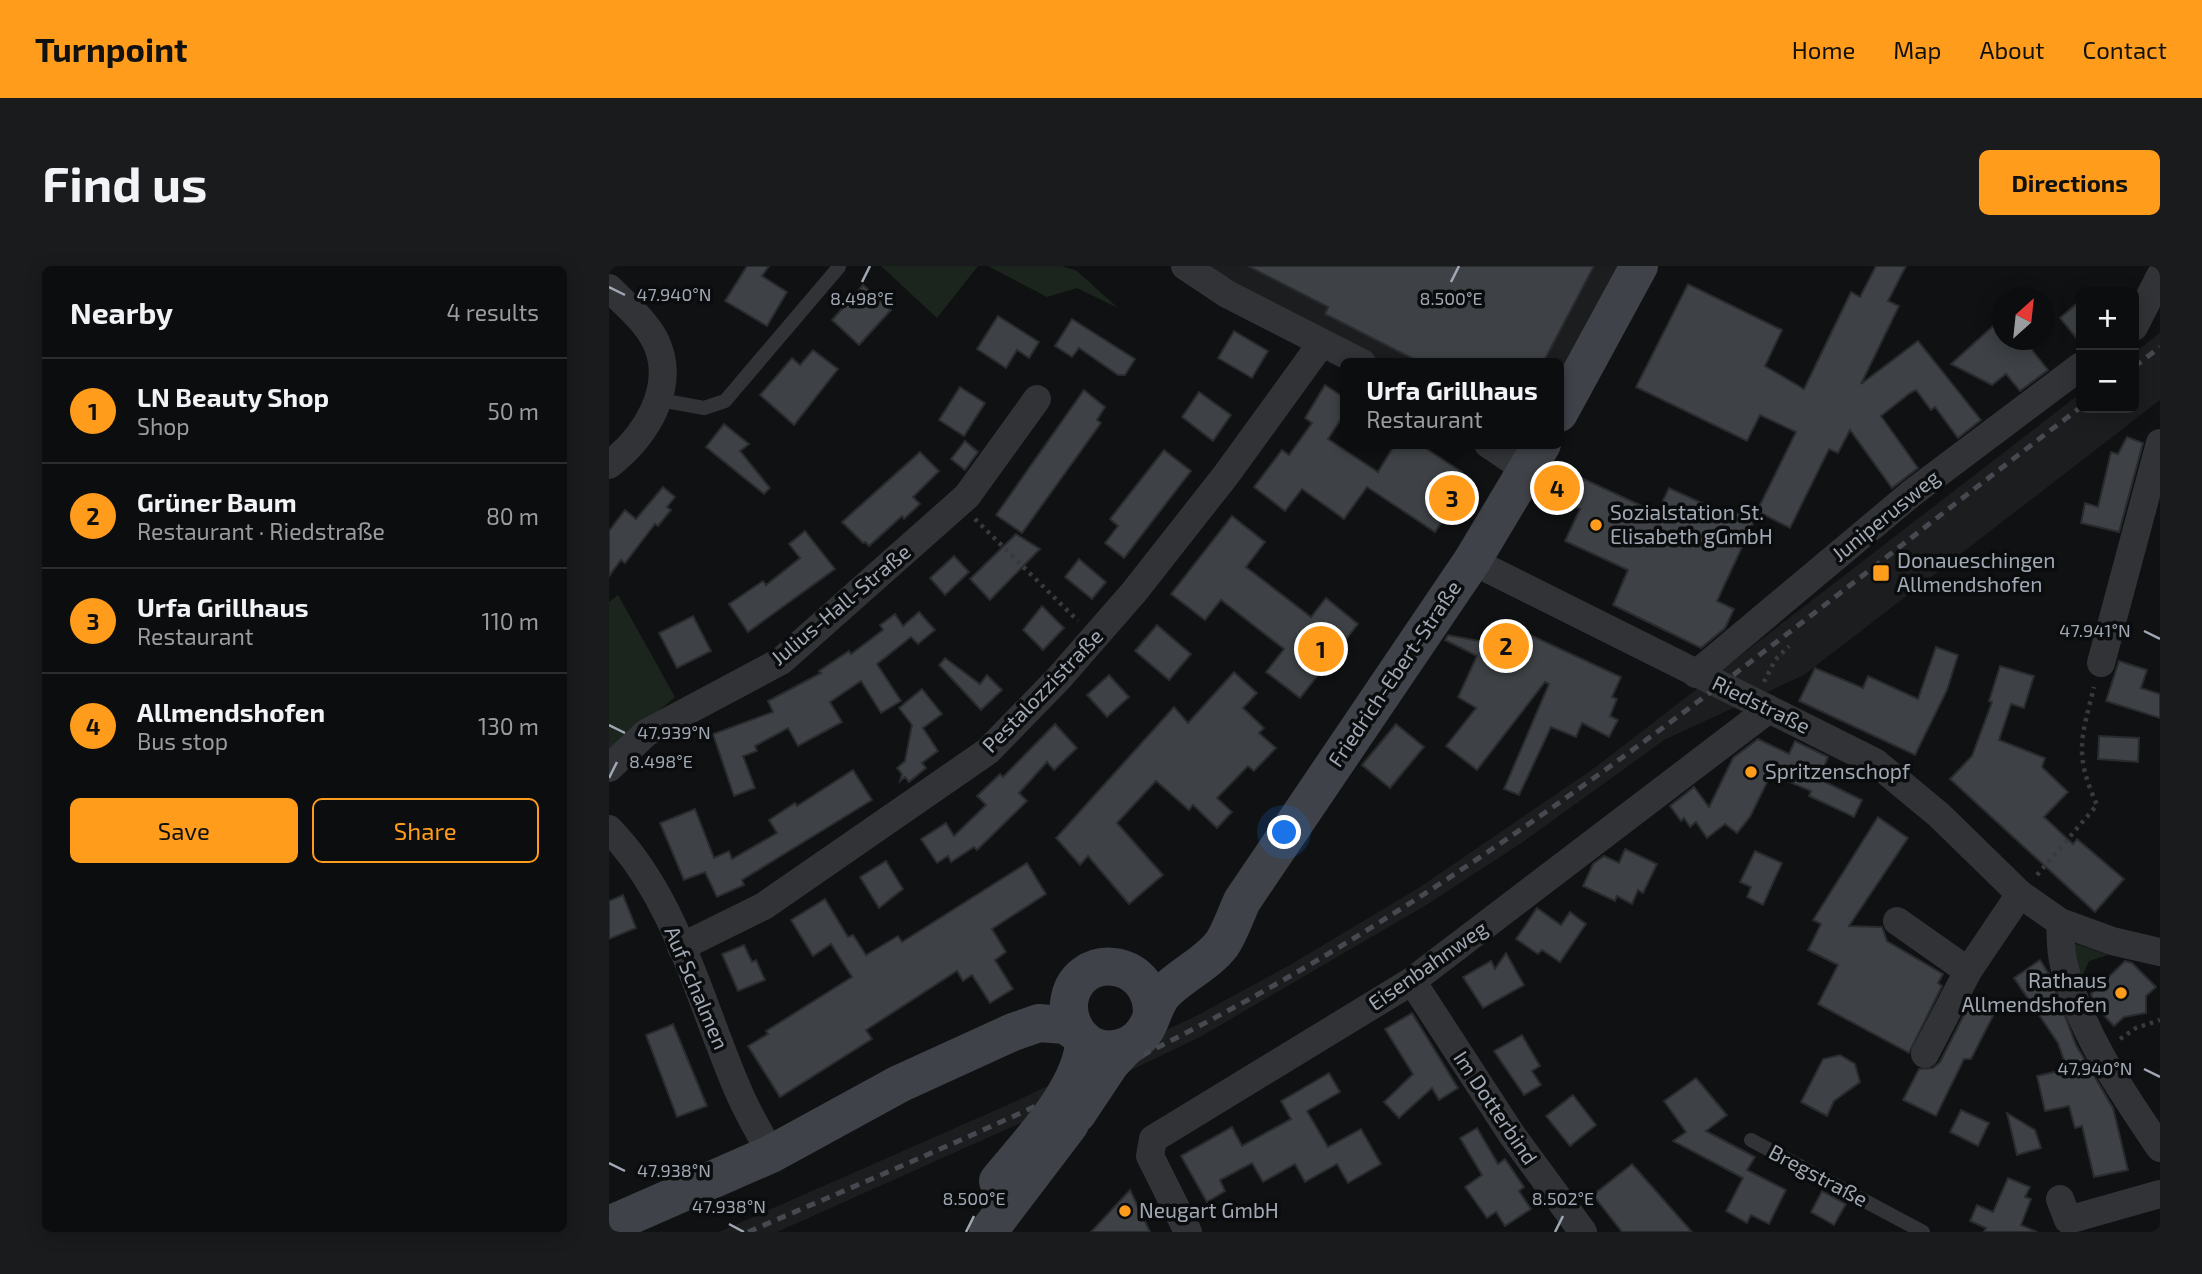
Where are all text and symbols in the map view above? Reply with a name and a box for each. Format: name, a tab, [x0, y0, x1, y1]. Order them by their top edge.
text: Turnpoint	[35, 29, 188, 69]
text: Home	[1792, 35, 1855, 64]
text: Map	[1893, 35, 1941, 64]
text: About	[1979, 35, 2045, 64]
text: Contact	[2083, 35, 2167, 64]
button: Directions	[1979, 150, 2160, 215]
text: Find us	[42, 153, 207, 212]
text: 47.940°N	[636, 283, 712, 305]
text: 8.498°E	[830, 287, 894, 309]
text: 8.500°E	[1419, 287, 1483, 309]
north arrow	[1992, 287, 2055, 350]
map controls	[2076, 287, 2139, 413]
button: +	[2076, 287, 2139, 350]
text: Nearby	[70, 294, 173, 330]
text: 4 results	[447, 298, 539, 326]
button: −	[2076, 350, 2139, 413]
popup	[1340, 358, 1564, 449]
text: Urfa Grillhaus	[1366, 374, 1538, 405]
text: LN Beauty Shop	[137, 381, 329, 412]
text: 1	[88, 397, 98, 425]
text: 50 m	[488, 397, 539, 425]
text: Restaurant	[1366, 405, 1483, 433]
text: Shop	[137, 412, 190, 440]
pin: 4	[1534, 462, 1580, 514]
street label: Juniperusweg	[1826, 464, 1944, 566]
pin: 3	[1429, 472, 1475, 524]
text: Grüner Baum	[137, 486, 297, 517]
place label: Sozialstation St. Elisabeth gGmbH	[1610, 499, 1773, 548]
text: 2	[86, 502, 100, 530]
text: 80 m	[486, 502, 539, 530]
text: Restaurant · Riedstraße	[137, 517, 385, 545]
marker: Sozialstation St. Elisabeth gGmbH	[1588, 517, 1604, 533]
street label: Julius-Hall-Straße	[765, 538, 915, 670]
place label: Donaueschingen Allmendshofen	[1897, 547, 2056, 596]
marker: Donaueschingen Allmendshofen	[1871, 563, 1891, 583]
street label: Friedrich-Ebert-Straße	[1322, 575, 1465, 771]
text: Urfa Grillhaus	[137, 591, 309, 622]
text: 3	[86, 607, 100, 635]
text: 110 m	[482, 607, 539, 635]
text: 47.941°N	[2059, 619, 2131, 641]
pin: 2	[1483, 620, 1529, 672]
text: Restaurant	[137, 622, 254, 650]
street label: Pestalozzistraße	[976, 623, 1107, 757]
pin: 1	[1298, 623, 1344, 675]
street label: Riedstraße	[1709, 669, 1815, 738]
text: Allmendshofen	[137, 696, 325, 727]
text: 4	[86, 712, 100, 740]
text: 130 m	[478, 712, 539, 740]
text: 47.939°N	[637, 721, 711, 743]
text: Bus stop	[137, 727, 228, 755]
text: 8.498°E	[629, 750, 693, 772]
place label: Spritzenschopf	[1765, 758, 1911, 783]
marker: Spritzenschopf	[1743, 764, 1759, 780]
button: Save	[70, 798, 298, 863]
button: Share	[312, 798, 539, 863]
your location	[1267, 815, 1301, 849]
street label: Eisenbahnweg	[1363, 914, 1492, 1015]
street label: Auf Schalmen	[660, 922, 735, 1053]
place label: Rathaus Allmendshofen	[1961, 967, 2107, 1016]
marker: Rathaus Allmendshofen	[2113, 985, 2129, 1001]
street label: Im Dotterbind	[1449, 1046, 1543, 1169]
text: 47.940°N	[2057, 1057, 2133, 1079]
street label: Bregstraße	[1765, 1138, 1872, 1211]
text: 47.938°N	[637, 1159, 711, 1181]
text: 8.500°E	[942, 1187, 1006, 1209]
text: 8.502°E	[1532, 1187, 1594, 1209]
text: 47.938°N	[692, 1195, 766, 1217]
place label: Neugart GmbH	[1139, 1197, 1279, 1222]
marker: Neugart GmbH	[1117, 1203, 1133, 1219]

